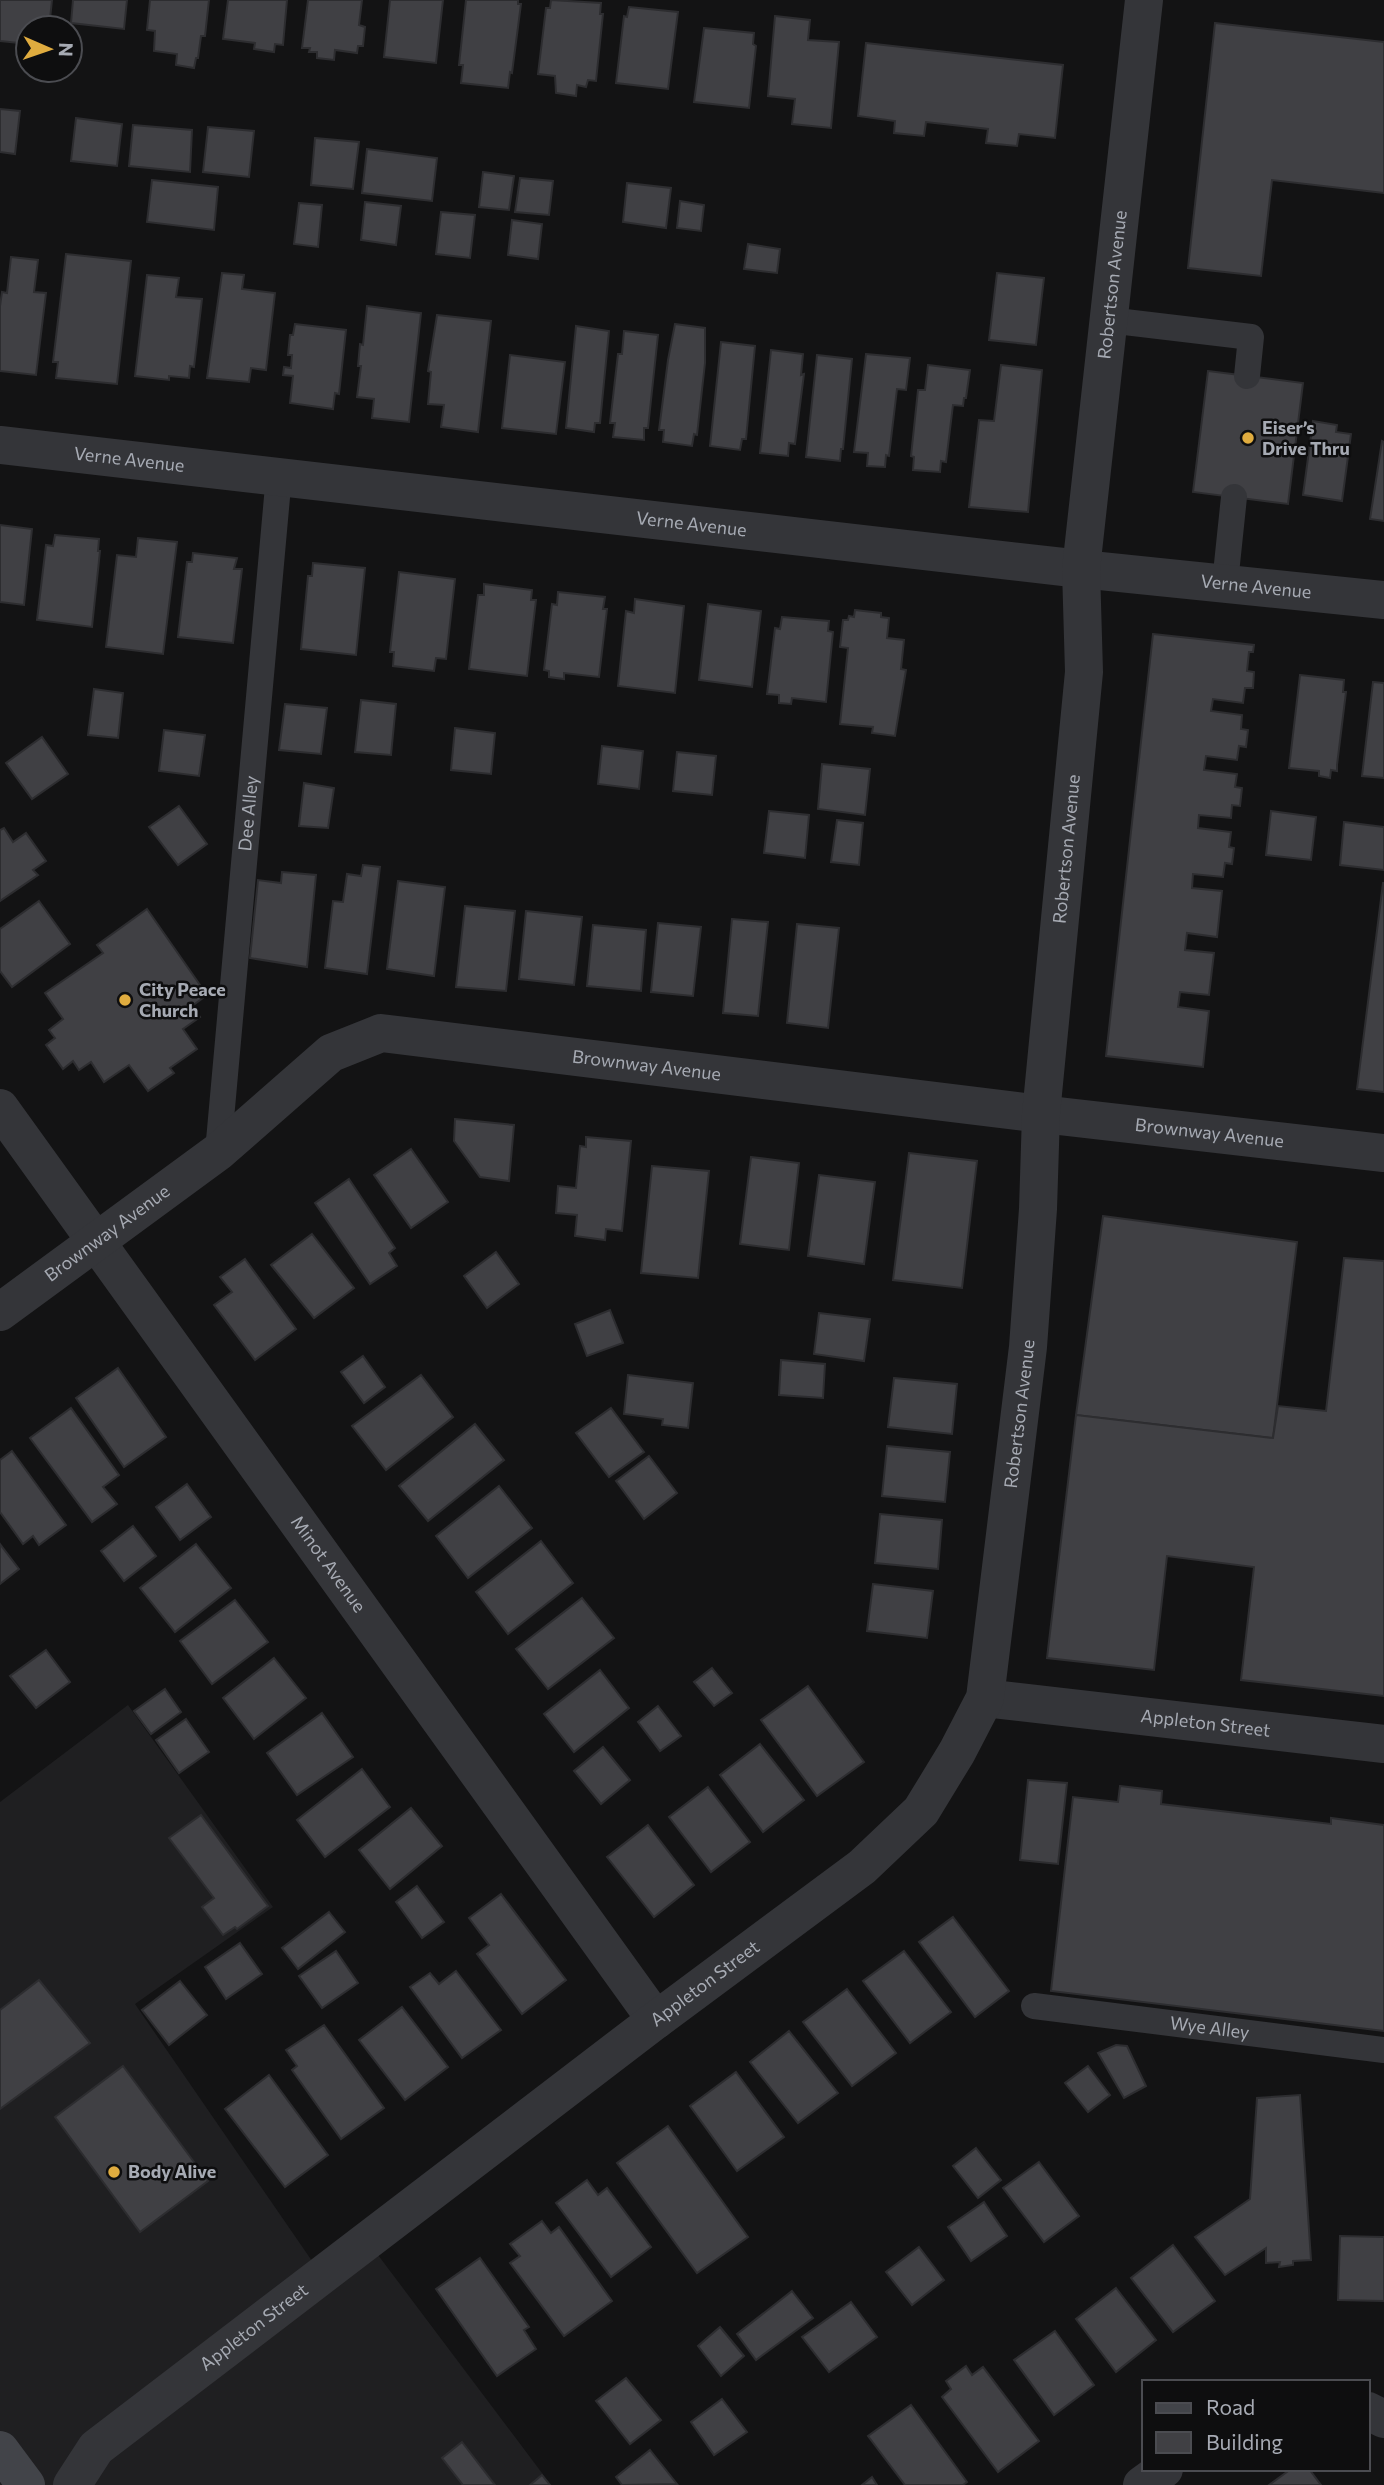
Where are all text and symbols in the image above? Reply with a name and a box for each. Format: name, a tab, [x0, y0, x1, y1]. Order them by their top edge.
north arrow	[14, 14, 84, 84]
text: N	[55, 42, 78, 57]
street label: Robertson Avenue	[1092, 209, 1131, 360]
place label: Eiser’s Drive Thru	[1262, 416, 1350, 459]
marker: Eiser’s Drive Thru	[1240, 430, 1256, 446]
street label: Verne Avenue	[73, 442, 186, 476]
street label: Verne Avenue	[635, 506, 748, 541]
street label: Verne Avenue	[1200, 569, 1313, 603]
street label: Robertson Avenue	[1048, 773, 1084, 925]
street label: Dee Alley	[233, 774, 262, 852]
place label: City Peace Church	[139, 978, 226, 1021]
marker: City Peace Church	[117, 992, 133, 1008]
street label: Brownway Avenue	[571, 1045, 722, 1085]
street label: Brownway Avenue	[1134, 1113, 1285, 1152]
street label: Brownway Avenue	[40, 1179, 174, 1286]
street label: Robertson Avenue	[999, 1339, 1039, 1490]
street label: Minot Avenue	[287, 1511, 371, 1616]
street label: Appleton Street	[1140, 1704, 1272, 1741]
street label: Appleton Street	[646, 1935, 763, 2030]
street label: Wye Alley	[1169, 2011, 1251, 2043]
place label: Body Alive	[128, 2160, 216, 2182]
marker: Body Alive	[106, 2164, 122, 2180]
street label: Appleton Street	[195, 2278, 312, 2375]
legend	[1142, 2380, 1370, 2471]
text: Road	[1206, 2394, 1255, 2419]
text: Building	[1206, 2429, 1283, 2454]

